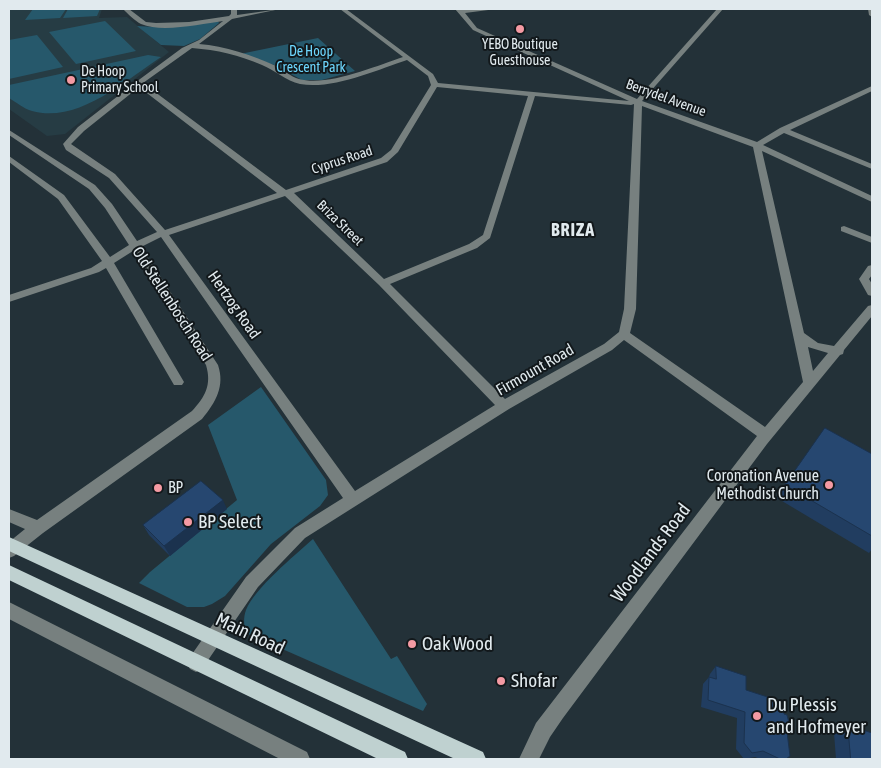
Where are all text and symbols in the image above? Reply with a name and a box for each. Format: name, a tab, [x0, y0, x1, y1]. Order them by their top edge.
marker: YEBO Boutique Guesthouse	[514, 23, 526, 35]
place label: YEBO Boutique Guesthouse	[482, 37, 558, 70]
park label: De Hoop Crescent Park	[276, 44, 346, 76]
place label: De Hoop Primary School	[81, 64, 158, 96]
marker: De Hoop Primary School	[65, 74, 77, 86]
street label: Berrydel Avenue	[624, 76, 708, 120]
street label: Cyprus Road	[309, 142, 375, 178]
street label: Briza Street	[313, 197, 367, 249]
district label: BRIZA	[550, 219, 596, 241]
street label: Old Stellenbosch Road	[128, 243, 216, 365]
street label: Hertzog Road	[204, 267, 264, 343]
street label: Firmount Road	[493, 340, 577, 400]
place label: Coronation Avenue Methodist Church	[707, 466, 819, 504]
place label: BP	[168, 478, 183, 498]
marker: Coronation Avenue Methodist Church	[823, 479, 835, 491]
marker: BP	[152, 482, 164, 494]
street label: Woodlands Road	[606, 499, 696, 607]
place label: BP Select	[198, 511, 261, 533]
marker: BP Select	[182, 516, 194, 528]
street label: Main Road	[212, 608, 288, 660]
place label: Oak Wood	[422, 633, 493, 655]
marker: Oak Wood	[406, 638, 418, 650]
place label: Shofar	[511, 670, 557, 692]
marker: Shofar	[495, 675, 507, 687]
place label: Du Plessis and Hofmeyer	[767, 694, 866, 738]
marker: Du Plessis and Hofmeyer	[751, 710, 763, 722]

